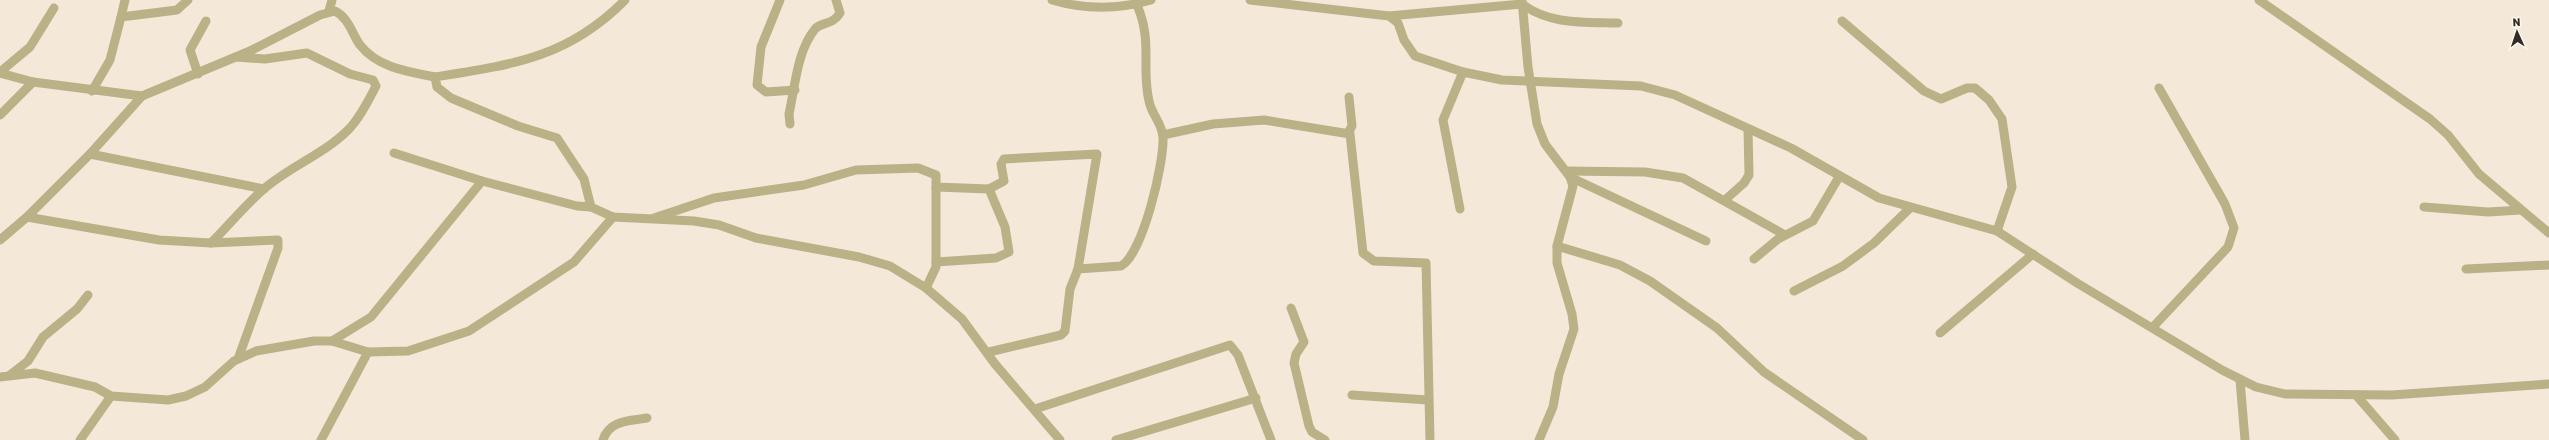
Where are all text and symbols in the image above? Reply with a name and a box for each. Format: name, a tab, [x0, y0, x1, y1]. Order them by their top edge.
north arrow	[2497, 12, 2537, 52]
text: N	[2512, 16, 2521, 29]

